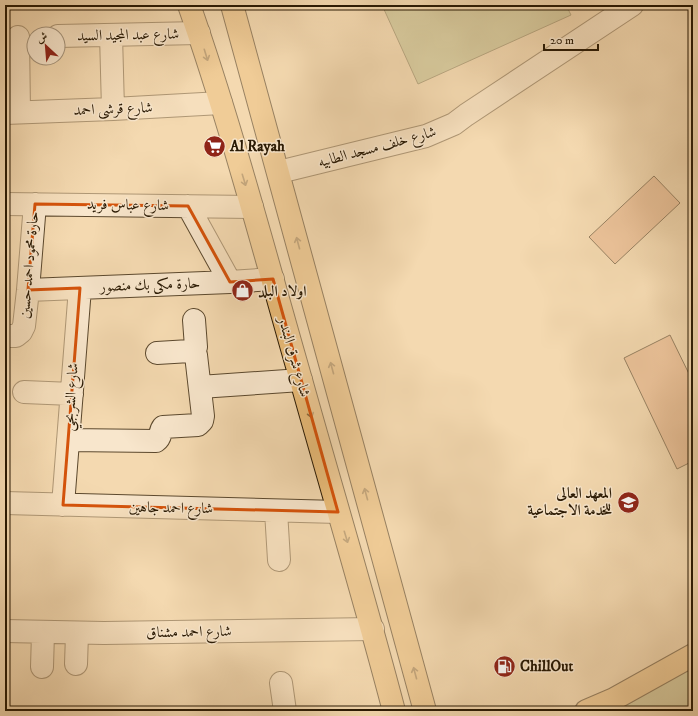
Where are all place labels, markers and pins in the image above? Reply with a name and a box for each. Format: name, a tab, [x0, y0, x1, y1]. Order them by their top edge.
supermarket icon: Al Rayah	[201, 133, 227, 159]
place label: Al Rayah	[229, 137, 285, 156]
shop icon: اولاد البلد	[230, 278, 256, 304]
place label: اولاد البلد	[258, 282, 307, 301]
place label: المعهد العالى للخدمة الاجتماعية	[528, 484, 613, 520]
school or university icon: المعهد العالى للخدمة الاجتماعية	[615, 489, 641, 515]
fuel station icon: ChillOut	[491, 653, 517, 679]
place label: ChillOut	[520, 657, 573, 676]

